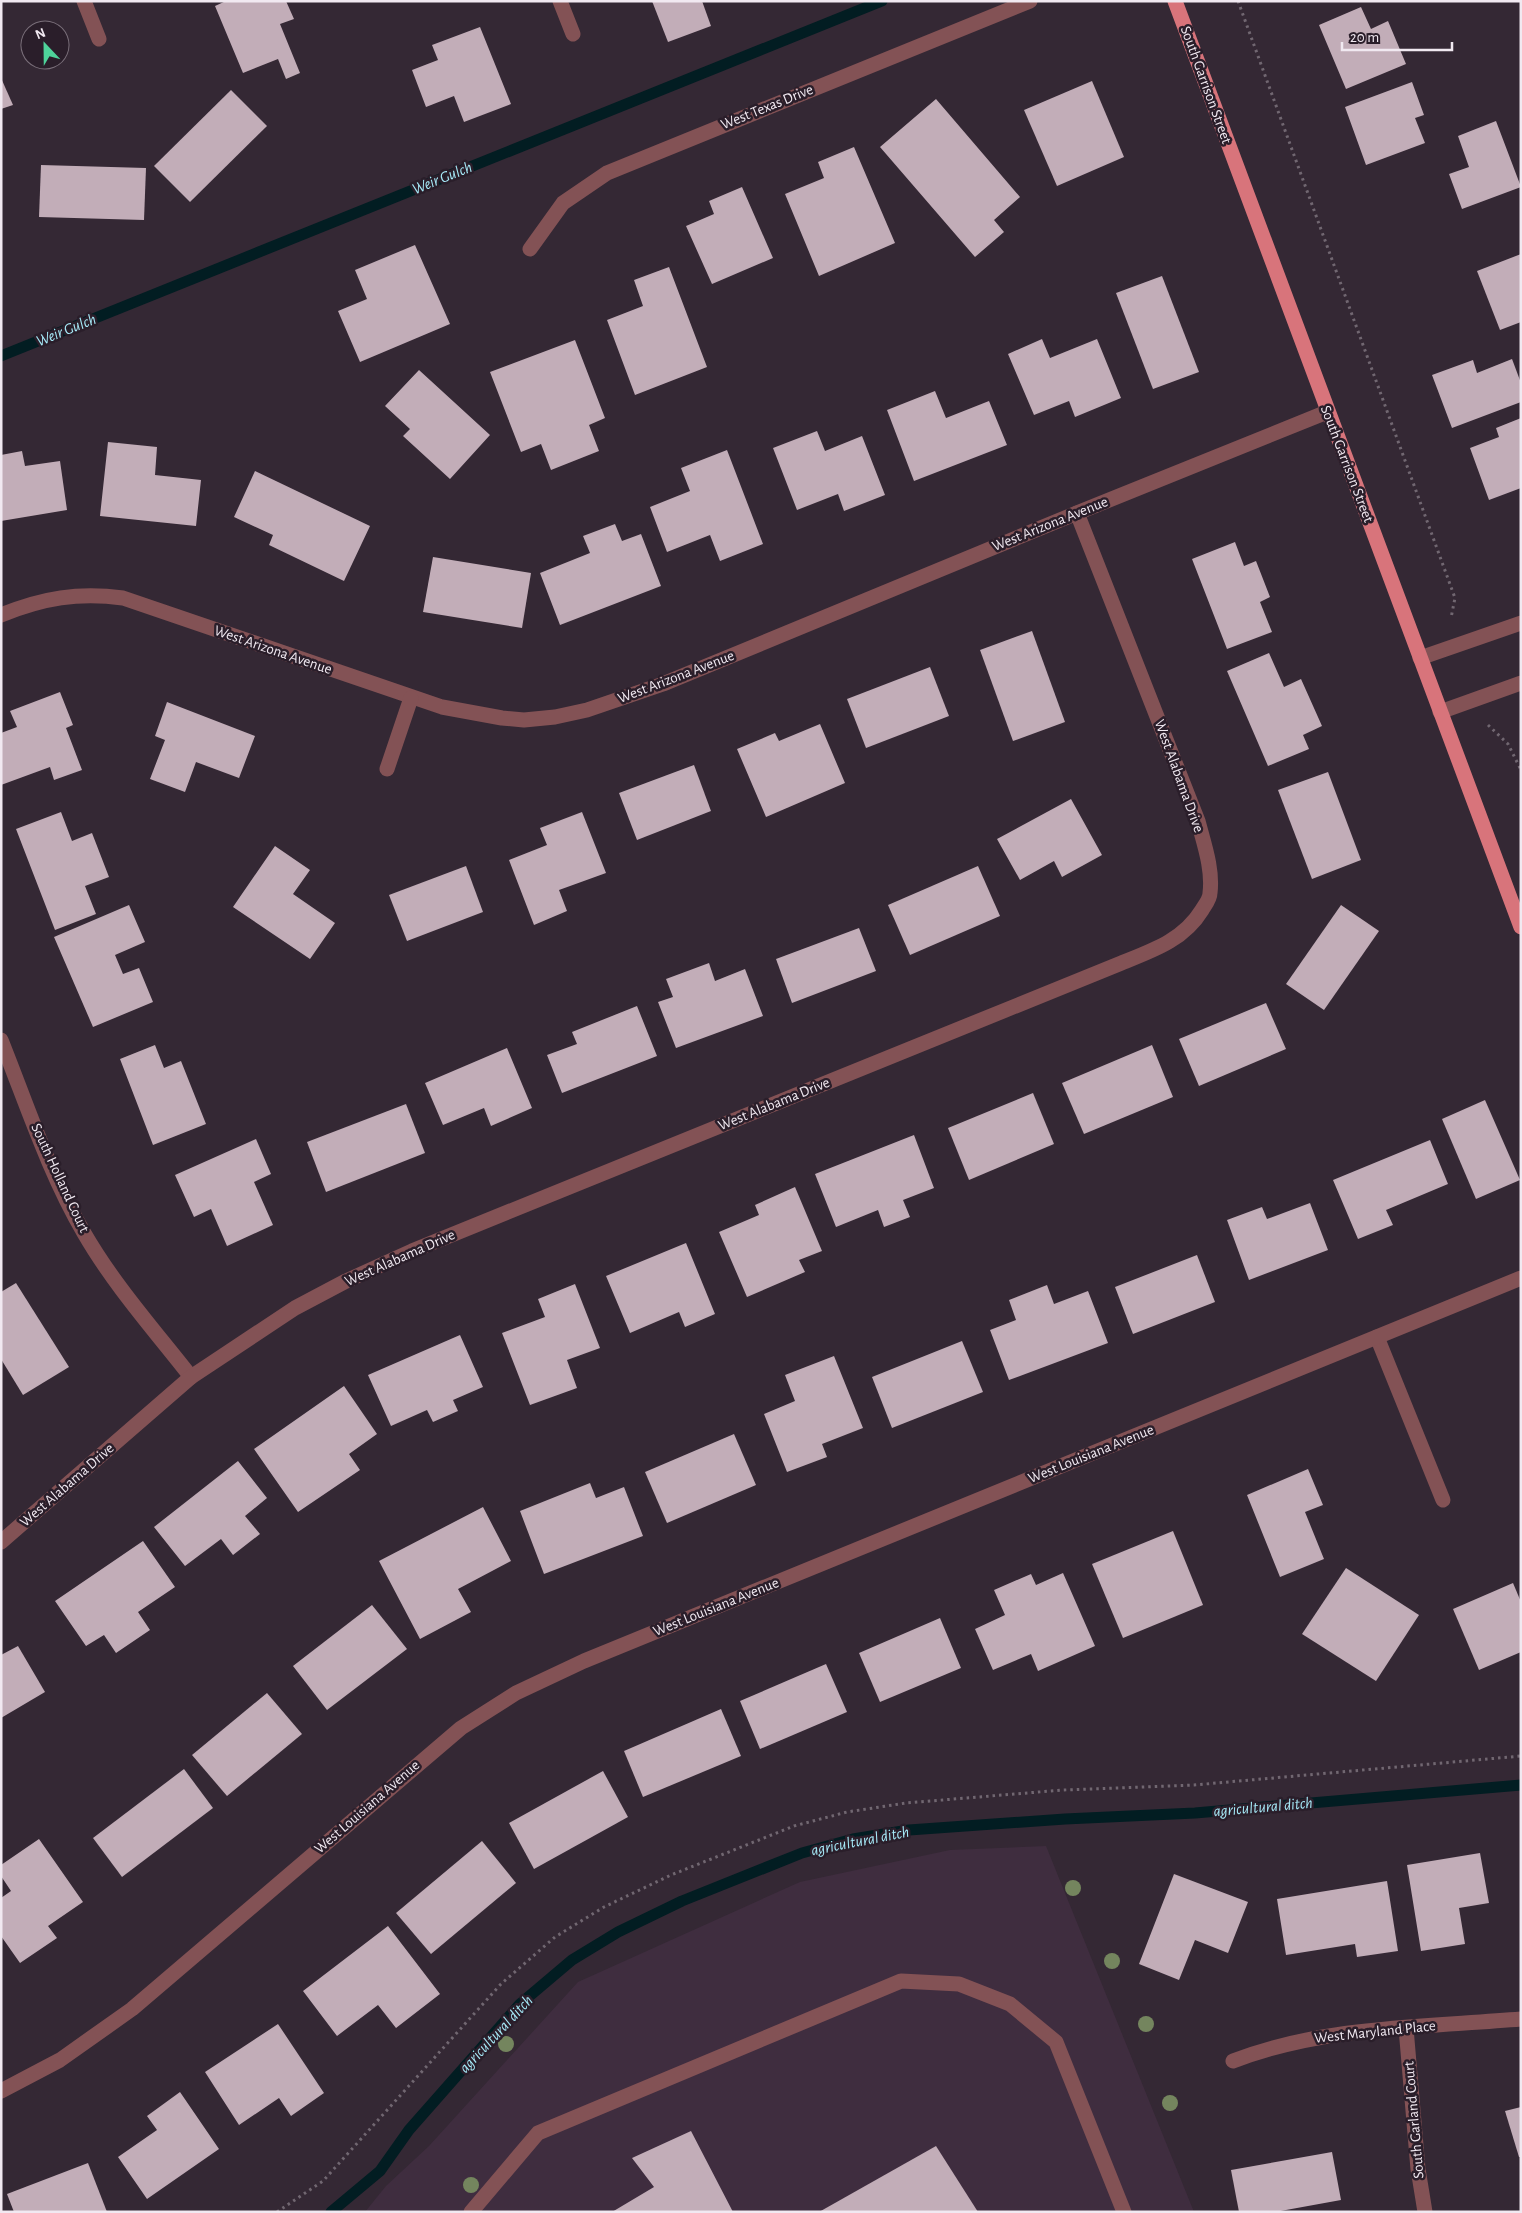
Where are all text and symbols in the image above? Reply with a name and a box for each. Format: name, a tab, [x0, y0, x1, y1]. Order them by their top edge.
north arrow	[20, 20, 70, 70]
scale bar	[1342, 20, 1452, 52]
street label: South Garrison Street	[1178, 24, 1234, 146]
text: N	[33, 26, 48, 42]
text: 20 m	[1350, 30, 1379, 45]
street label: West Texas Drive	[719, 82, 815, 132]
water label: Weir Gulch	[410, 159, 474, 197]
water label: Weir Gulch	[34, 311, 98, 349]
street label: South Garrison Street	[1318, 403, 1376, 525]
street label: West Arizona Avenue	[990, 494, 1110, 554]
street label: West Arizona Avenue	[212, 623, 334, 677]
street label: West Arizona Avenue	[616, 648, 736, 706]
street label: West Alabama Drive	[1152, 718, 1206, 834]
street label: West Alabama Drive	[716, 1075, 832, 1133]
street label: South Holland Court	[28, 1121, 92, 1235]
street label: West Alabama Drive	[343, 1227, 457, 1289]
street label: West Louisiana Avenue	[1026, 1422, 1156, 1486]
street label: West Alabama Drive	[17, 1440, 117, 1530]
street label: West Louisiana Avenue	[651, 1575, 781, 1639]
street label: West Louisiana Avenue	[312, 1757, 423, 1857]
water label: agricultural ditch	[1213, 1795, 1313, 1819]
water label: agricultural ditch	[810, 1824, 910, 1858]
water label: agricultural ditch	[456, 1992, 536, 2076]
street label: West Maryland Place	[1314, 2018, 1437, 2046]
street label: South Garland Court	[1401, 2060, 1427, 2179]

